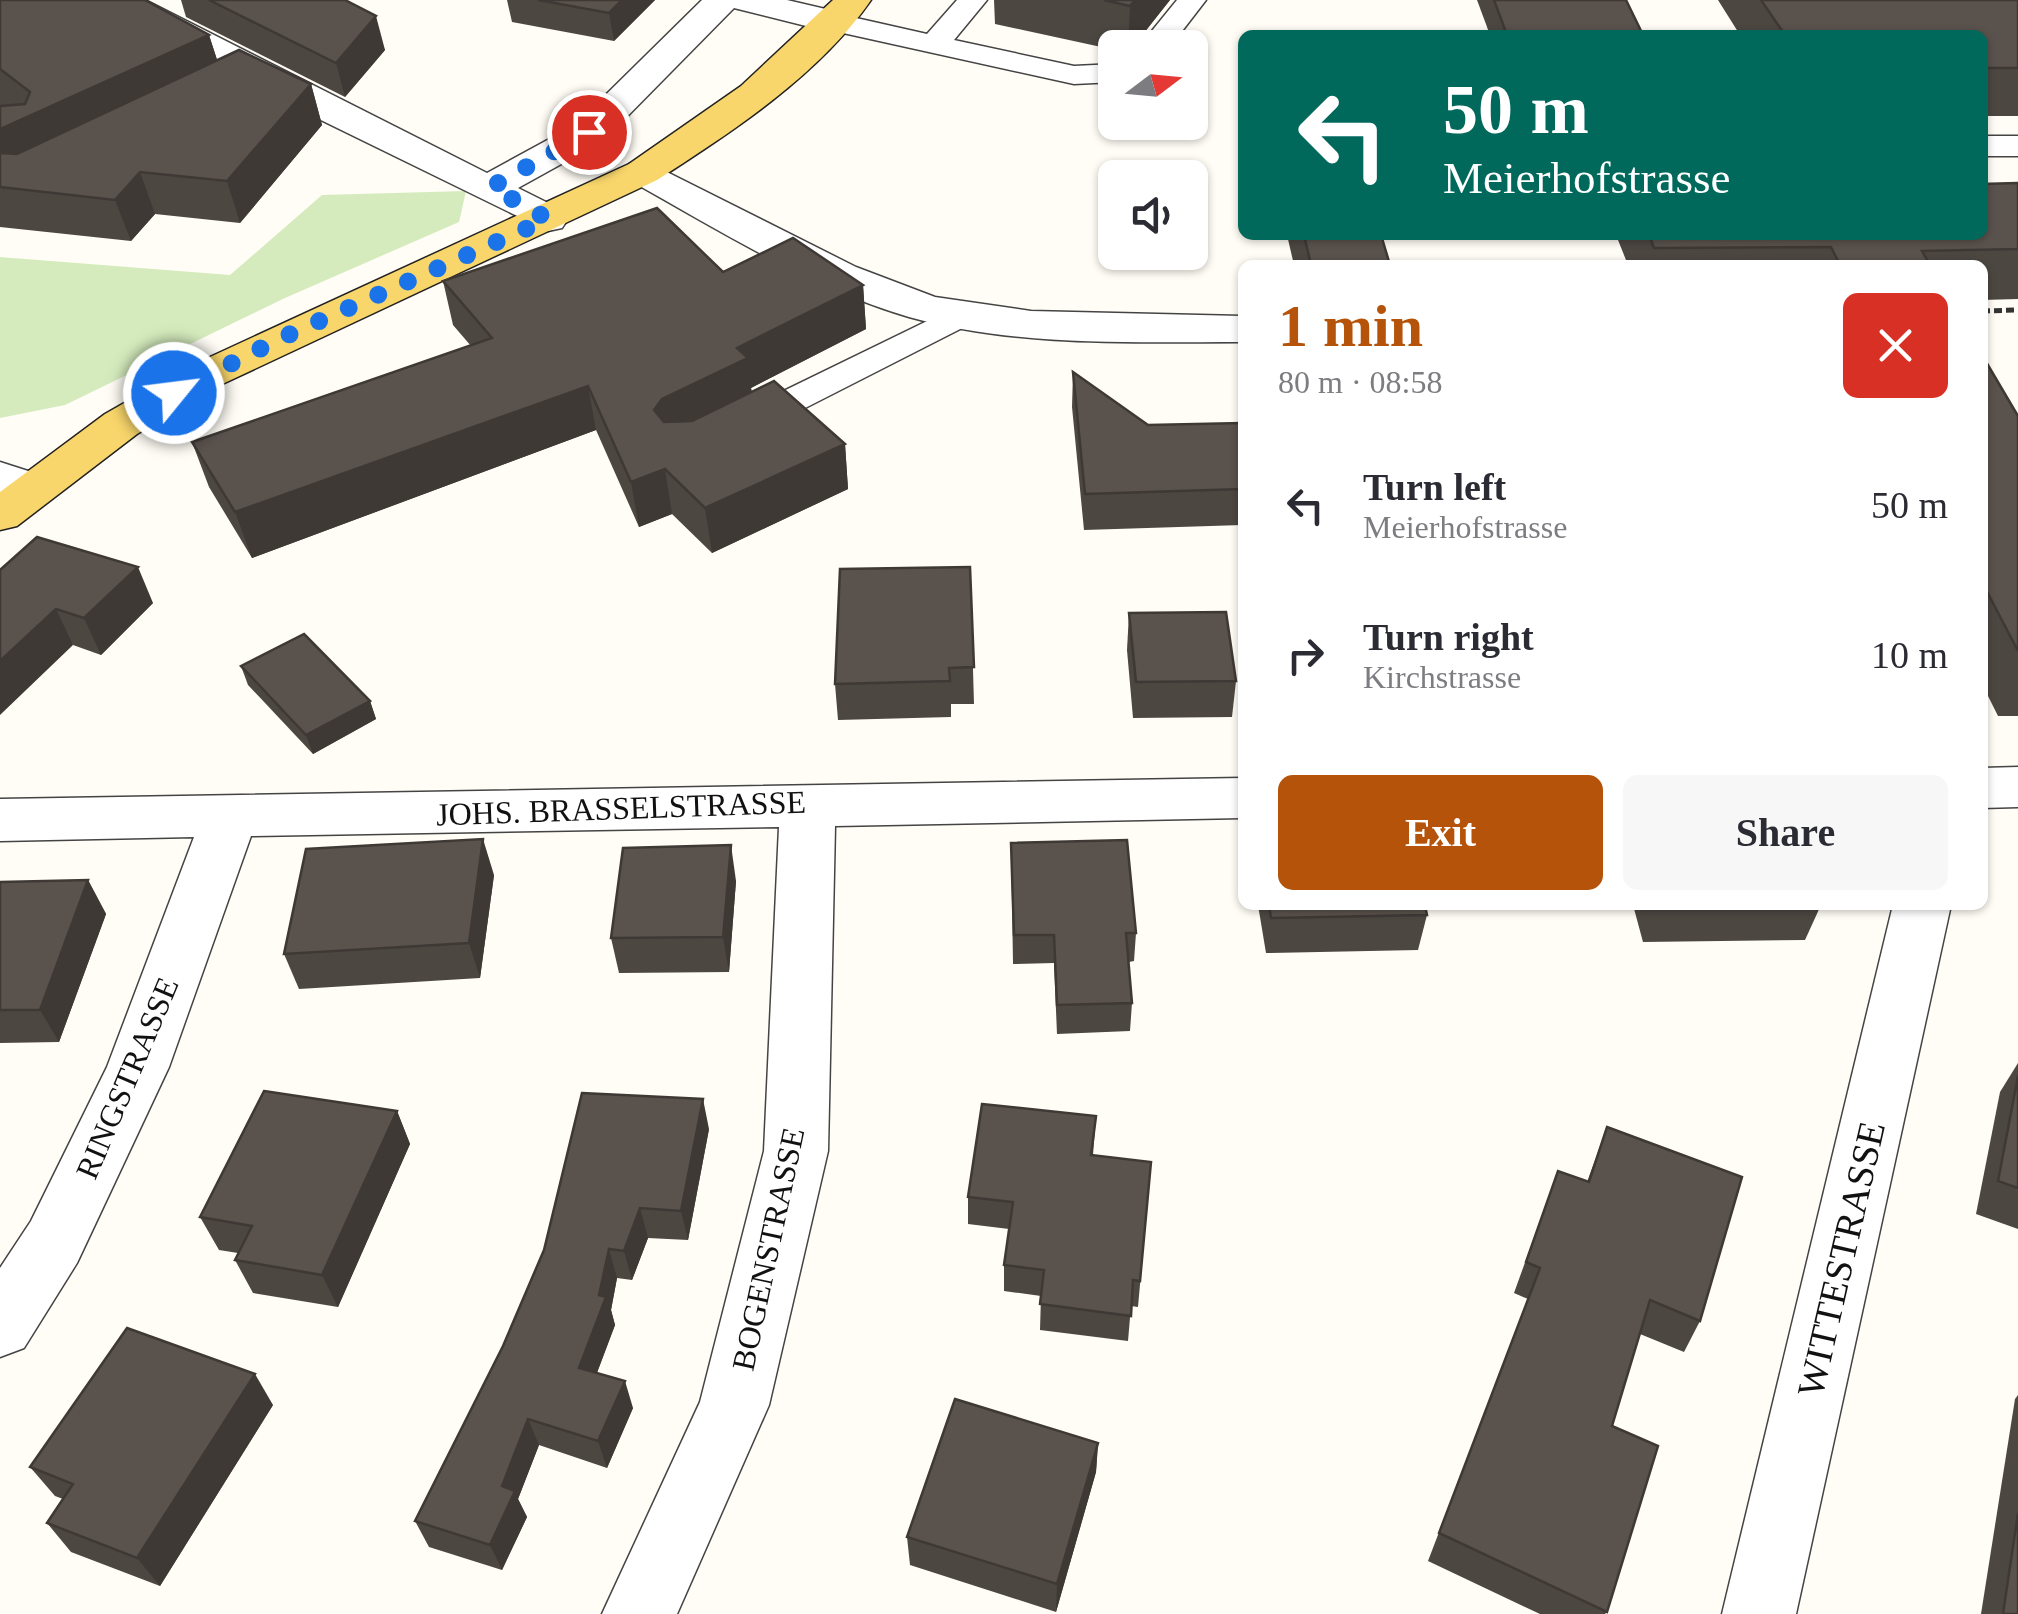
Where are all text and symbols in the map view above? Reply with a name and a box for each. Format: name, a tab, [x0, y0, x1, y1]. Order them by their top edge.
north arrow	[1098, 30, 1208, 140]
map controls	[1098, 30, 1208, 270]
icon: left	[1278, 70, 1408, 200]
text: 50 m	[1443, 71, 1589, 148]
pin	[547, 90, 632, 175]
icon: arrive	[562, 105, 617, 160]
text: Meierhofstrasse	[1443, 153, 1730, 203]
button: sound	[1098, 160, 1208, 270]
text: 1 min	[1278, 293, 1423, 359]
button: close	[1843, 293, 1948, 398]
position arrow	[122, 341, 226, 445]
text: 80 m · 08:58	[1278, 364, 1442, 400]
text: Turn left	[1363, 466, 1506, 508]
icon: left	[1278, 478, 1333, 533]
text: 50 m	[1871, 484, 1948, 526]
text: Meierhofstrasse	[1363, 509, 1567, 545]
text: Turn right	[1363, 616, 1534, 658]
icon: right	[1278, 628, 1333, 683]
text: 10 m	[1871, 634, 1948, 676]
text: Kirchstrasse	[1363, 659, 1521, 695]
button: Exit	[1278, 775, 1603, 890]
button: Share	[1623, 775, 1948, 890]
street label: JOHS. BRASSELSTRASSE	[436, 784, 806, 832]
street label: RINGSTRASSE	[68, 972, 186, 1184]
street label: WITTESTRASSE	[1789, 1117, 1893, 1401]
street label: BOGENSTRASSE	[725, 1124, 811, 1374]

